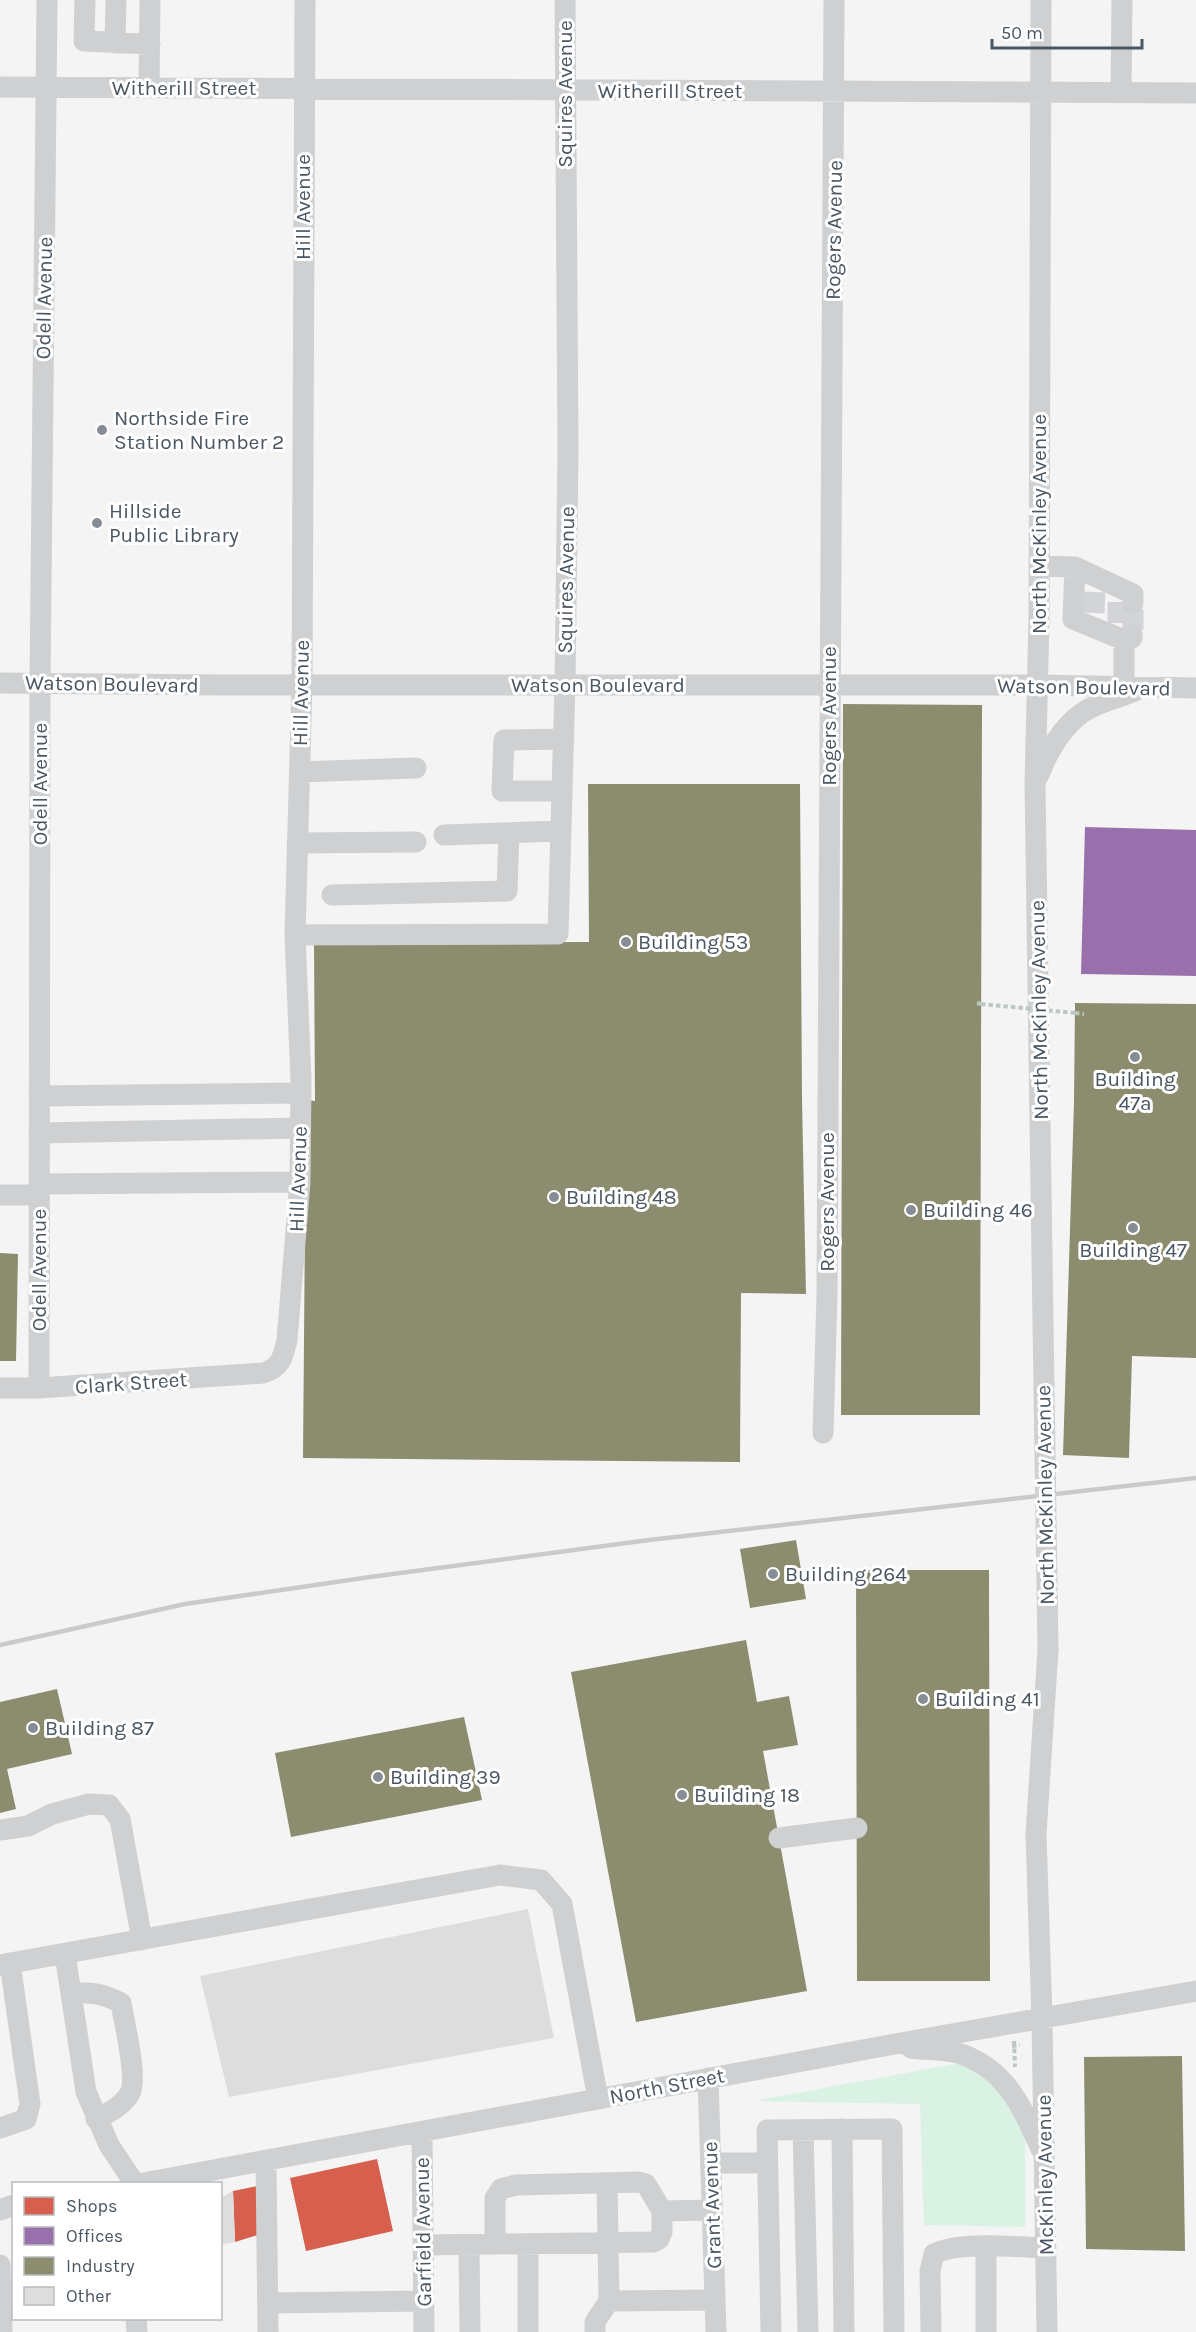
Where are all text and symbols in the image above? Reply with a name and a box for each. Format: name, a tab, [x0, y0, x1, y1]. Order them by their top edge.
scale bar	[992, 12, 1142, 50]
street label: Squires Avenue	[553, 20, 577, 168]
text: 50 m	[1001, 22, 1043, 44]
street label: Witherill Street	[112, 76, 256, 100]
street label: Witherill Street	[598, 79, 742, 103]
street label: Hill Avenue	[291, 154, 315, 260]
street label: Rogers Avenue	[821, 160, 847, 300]
street label: Odell Avenue	[31, 236, 57, 360]
place label: Northside Fire Station Number 2	[114, 406, 284, 454]
street label: North McKinley Avenue	[1027, 414, 1051, 634]
marker: Northside Fire Station Number 2	[95, 423, 109, 437]
place label: Hillside Public Library	[109, 499, 239, 547]
street label: Squires Avenue	[553, 506, 579, 654]
marker: Hillside Public Library	[90, 516, 104, 530]
street label: Hill Avenue	[288, 640, 314, 746]
street label: Rogers Avenue	[817, 646, 841, 786]
street label: Watson Boulevard	[25, 670, 199, 698]
street label: Watson Boulevard	[511, 673, 685, 697]
street label: Watson Boulevard	[997, 673, 1171, 701]
street label: Odell Avenue	[28, 723, 52, 845]
street label: North McKinley Avenue	[1025, 900, 1053, 1120]
place label: Building 53	[638, 930, 748, 954]
marker: Building 53	[619, 935, 633, 949]
marker: Building 47a	[1128, 1050, 1142, 1064]
place label: Building 47a	[1094, 1067, 1176, 1115]
street label: Hill Avenue	[284, 1126, 312, 1232]
street label: Rogers Avenue	[815, 1132, 839, 1272]
place label: Building 48	[566, 1185, 677, 1209]
marker: Building 48	[547, 1190, 561, 1204]
place label: Building 46	[923, 1198, 1033, 1222]
marker: Building 46	[904, 1203, 918, 1217]
street label: Odell Avenue	[27, 1209, 51, 1331]
marker: Building 47	[1126, 1221, 1140, 1235]
place label: Building 47	[1079, 1238, 1187, 1262]
street label: Clark Street	[74, 1367, 188, 1399]
street label: North McKinley Avenue	[1031, 1385, 1059, 1605]
place label: Building 264	[785, 1562, 907, 1586]
marker: Building 264	[766, 1567, 780, 1581]
place label: Building 41	[935, 1687, 1040, 1711]
marker: Building 41	[916, 1692, 930, 1706]
place label: Building 87	[45, 1716, 154, 1740]
marker: Building 87	[26, 1721, 40, 1735]
place label: Building 39	[390, 1765, 501, 1789]
marker: Building 39	[371, 1770, 385, 1784]
place label: Building 18	[694, 1783, 800, 1807]
marker: Building 18	[675, 1788, 689, 1802]
street label: North Street	[607, 2063, 727, 2109]
street label: McKinley Avenue	[1032, 2094, 1058, 2256]
street label: Grant Avenue	[698, 2141, 726, 2269]
street label: Garfield Avenue	[410, 2157, 436, 2307]
legend	[12, 2182, 222, 2320]
text: Shops	[66, 2195, 118, 2217]
text: Offices	[66, 2225, 123, 2247]
text: Industry	[66, 2255, 135, 2277]
text: Other	[66, 2285, 111, 2307]

